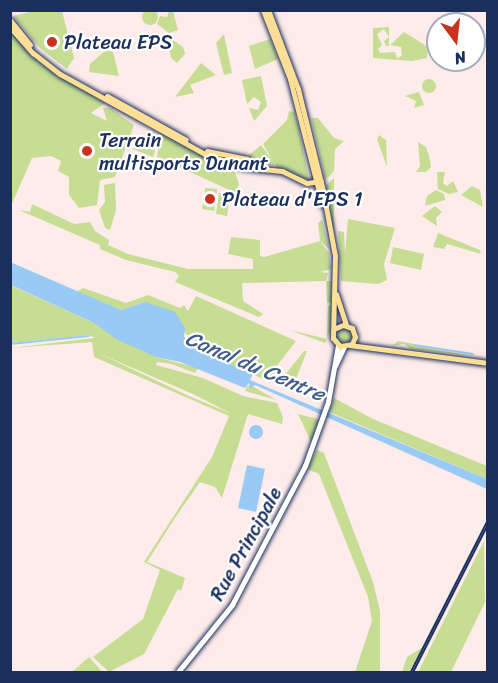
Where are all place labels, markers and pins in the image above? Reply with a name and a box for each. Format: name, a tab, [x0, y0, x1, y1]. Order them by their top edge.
place label: Plateau EPS	[64, 30, 173, 54]
marker: Plateau EPS	[45, 35, 59, 49]
place label: Terrain multisports Dunant	[99, 128, 268, 175]
marker: Terrain multisports Dunant	[80, 144, 94, 158]
place label: Plateau d'EPS 1	[222, 187, 362, 211]
marker: Plateau d'EPS 1	[203, 192, 217, 206]

